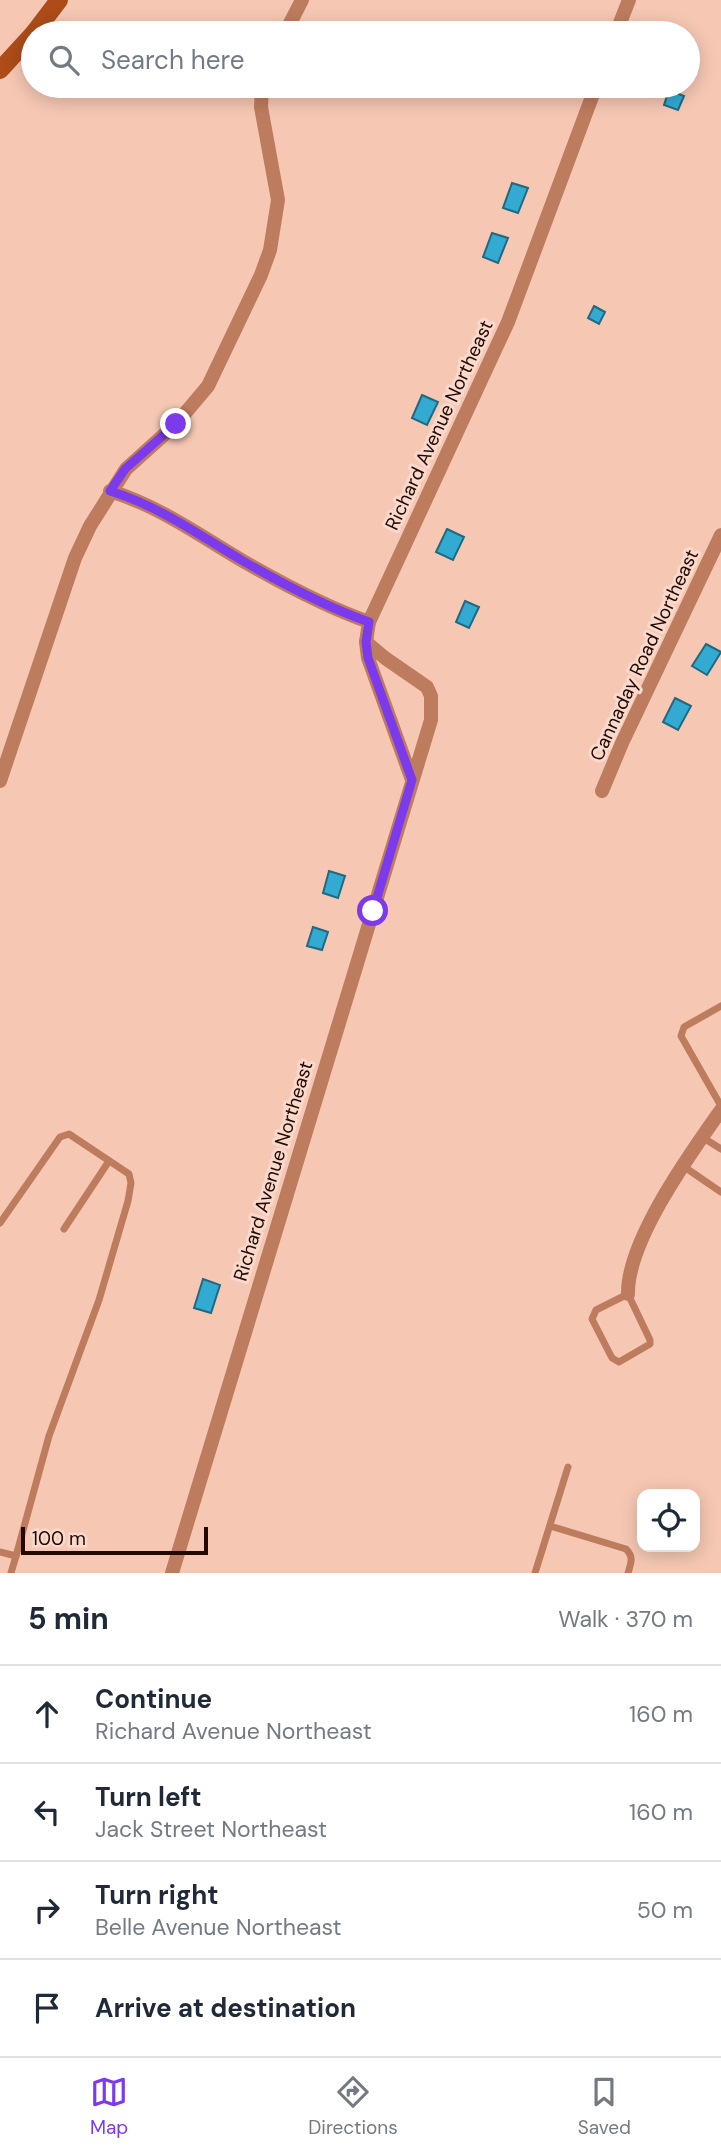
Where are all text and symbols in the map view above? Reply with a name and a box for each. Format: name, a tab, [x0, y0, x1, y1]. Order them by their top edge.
search box	[21, 21, 700, 98]
icon: search	[45, 41, 83, 79]
text: Search here	[101, 43, 244, 77]
street label: Richard Avenue Northeast	[379, 316, 499, 534]
route end	[160, 408, 191, 439]
street label: Cannaday Road Northeast	[584, 545, 704, 765]
route start	[357, 895, 388, 926]
street label: Richard Avenue Northeast	[228, 1058, 318, 1284]
map controls	[637, 1489, 700, 1552]
button: locate	[637, 1489, 700, 1552]
scale bar	[21, 1524, 208, 1556]
text: 100 m	[32, 1526, 86, 1551]
text: 5 min	[28, 1599, 109, 1638]
text: Walk · 370 m	[558, 1604, 693, 1634]
text: Continue	[95, 1682, 212, 1716]
icon: ahead	[28, 1695, 66, 1733]
text: 160 m	[629, 1699, 693, 1729]
text: Richard Avenue Northeast	[95, 1716, 372, 1746]
text: Turn left	[95, 1780, 202, 1814]
icon: left	[28, 1793, 66, 1831]
text: 160 m	[629, 1797, 693, 1827]
text: Jack Street Northeast	[95, 1814, 327, 1844]
text: Turn right	[95, 1878, 219, 1912]
icon: right	[28, 1891, 66, 1929]
text: 50 m	[637, 1895, 693, 1925]
text: Belle Avenue Northeast	[95, 1912, 342, 1942]
icon: arrive	[28, 1989, 66, 2027]
text: Arrive at destination	[95, 1991, 356, 2025]
tab: Map	[90, 2073, 128, 2140]
tab: Directions	[308, 2073, 398, 2140]
tab: Saved	[578, 2073, 631, 2140]

